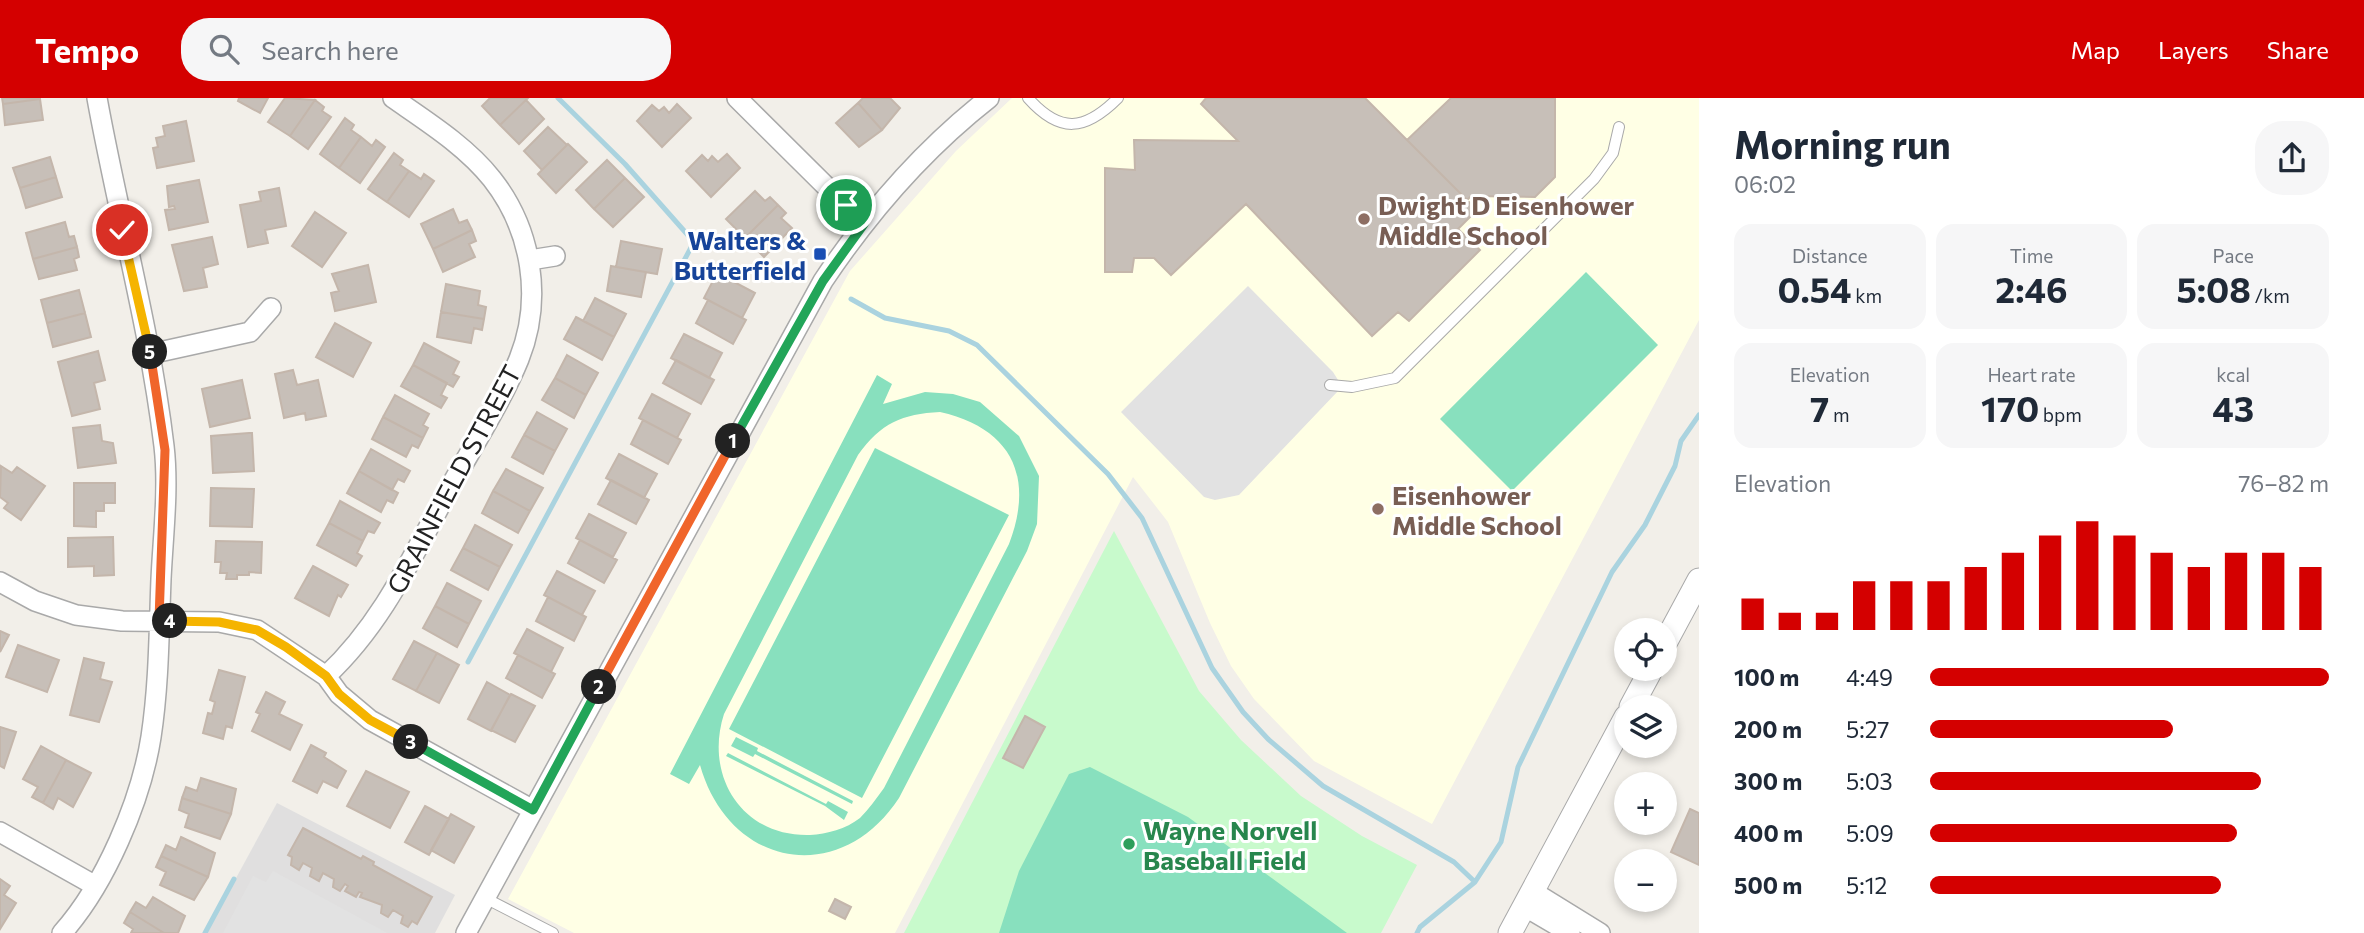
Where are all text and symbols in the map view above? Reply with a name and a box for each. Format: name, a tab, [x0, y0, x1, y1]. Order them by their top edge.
search box	[181, 18, 671, 81]
text: Tempo	[35, 29, 139, 70]
icon: search	[205, 30, 243, 68]
text: Search here	[261, 34, 399, 65]
text: Map	[2071, 35, 2120, 64]
text: Layers	[2158, 35, 2229, 64]
text: Share	[2267, 35, 2329, 64]
text: Morning run	[1734, 120, 1951, 167]
button: share	[2255, 121, 2329, 195]
text: 06:02	[1734, 170, 1796, 198]
pin	[816, 175, 876, 235]
icon: arrive	[827, 186, 865, 224]
place label: Dwight D Eisenhower Middle School	[1378, 189, 1635, 250]
pin	[92, 200, 152, 260]
icon: check	[103, 211, 141, 249]
marker: Dwight D Eisenhower Middle School	[1356, 211, 1372, 227]
place label: Walters & Butterfield	[674, 224, 806, 285]
text: Distance	[1792, 244, 1868, 267]
text: Time	[2010, 244, 2053, 267]
text: Pace	[2213, 244, 2254, 267]
marker: Walters & Butterfield	[812, 246, 828, 262]
text: 0.54	[1778, 267, 1852, 310]
text: 2:46	[1995, 267, 2068, 310]
text: 5:08	[2176, 267, 2251, 310]
text: km	[1852, 284, 1882, 307]
text: /km	[2251, 284, 2290, 307]
pin: 5	[132, 334, 168, 370]
text: 5	[144, 340, 155, 363]
street label: GRAINFIELD STREET	[380, 359, 526, 599]
text: Elevation	[1790, 363, 1870, 386]
text: Heart rate	[1987, 363, 2076, 386]
text: kcal	[2216, 363, 2250, 386]
text: 7	[1810, 386, 1829, 429]
text: 170	[1981, 386, 2039, 429]
text: 43	[2212, 386, 2254, 429]
text: m	[1829, 403, 1850, 426]
text: bpm	[2039, 403, 2082, 426]
pin: 1	[716, 424, 750, 458]
text: 1	[728, 429, 737, 452]
text: Elevation	[1734, 469, 1831, 497]
text: 76–82 m	[2238, 469, 2329, 497]
place label: Eisenhower Middle School	[1392, 479, 1562, 540]
marker: Eisenhower Middle School	[1370, 501, 1386, 517]
pin: 4	[152, 603, 188, 638]
text: 4	[164, 609, 175, 632]
map controls	[1614, 618, 1677, 912]
button: locate	[1614, 618, 1677, 681]
text: 100 m	[1734, 663, 1799, 691]
text: 4:49	[1846, 663, 1893, 691]
pin: 2	[582, 670, 616, 704]
text: 2	[593, 675, 604, 698]
button: layers	[1614, 695, 1677, 758]
text: 200 m	[1734, 715, 1802, 743]
text: 5:27	[1846, 715, 1889, 743]
pin: 3	[394, 724, 428, 760]
text: 3	[405, 730, 416, 753]
text: 300 m	[1734, 767, 1802, 795]
text: 5:03	[1846, 767, 1893, 795]
button: +	[1614, 772, 1677, 835]
place label: Wayne Norvell Baseball Field	[1143, 814, 1317, 875]
text: 400 m	[1734, 819, 1803, 847]
text: 5:09	[1846, 819, 1894, 847]
marker: Wayne Norvell Baseball Field	[1121, 836, 1137, 852]
button: −	[1614, 849, 1677, 912]
text: 500 m	[1734, 871, 1802, 899]
text: 5:12	[1846, 871, 1887, 899]

